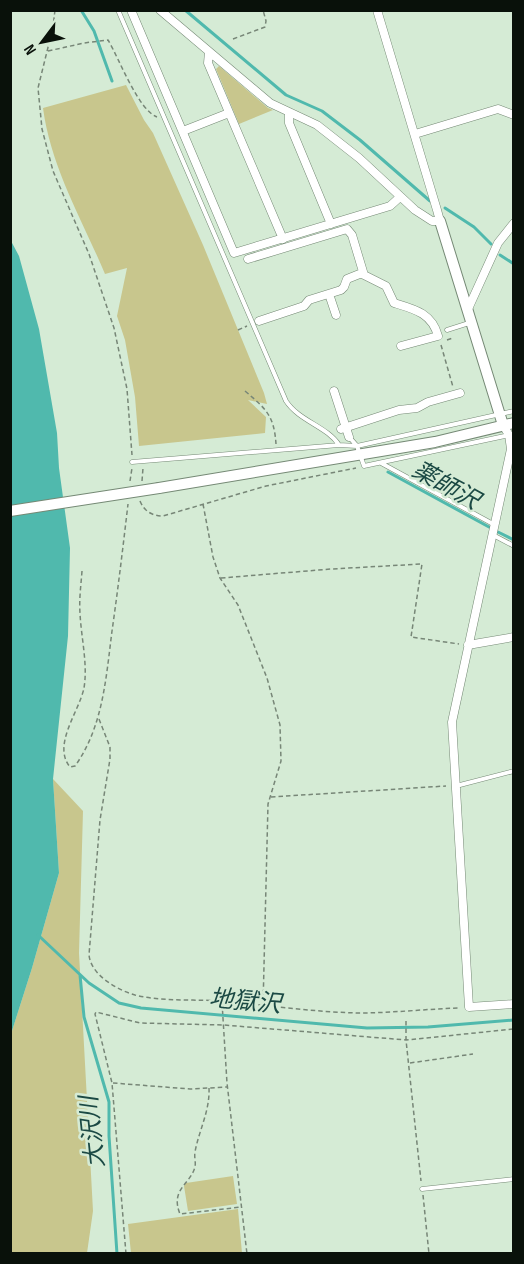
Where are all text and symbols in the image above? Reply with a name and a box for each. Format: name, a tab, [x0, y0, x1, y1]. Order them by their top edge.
north arrow	[12, 12, 72, 72]
text: N	[20, 40, 41, 58]
water label: 薬師沢	[407, 455, 487, 517]
water label: 地獄沢	[208, 984, 285, 1019]
water label: 大沢川	[74, 1092, 111, 1169]

